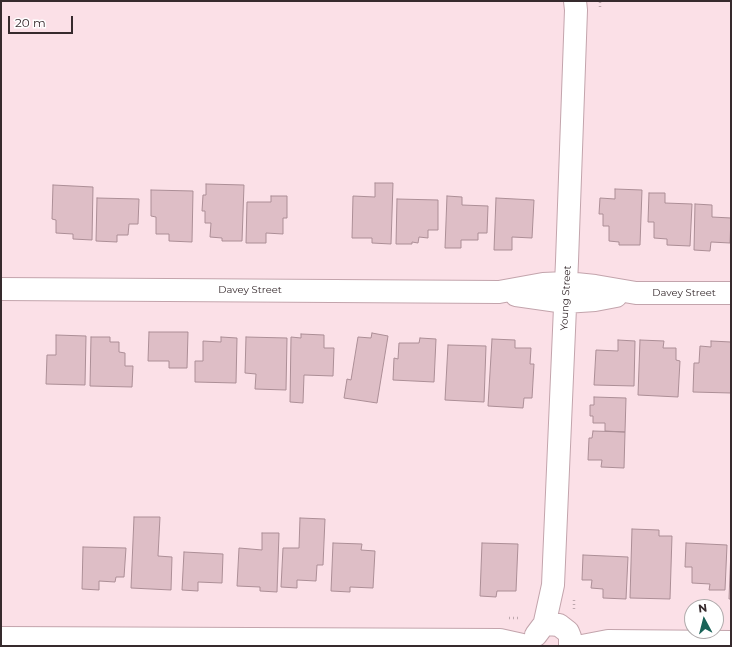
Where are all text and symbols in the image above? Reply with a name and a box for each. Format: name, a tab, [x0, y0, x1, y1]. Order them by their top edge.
scale bar	[10, 8, 75, 34]
text: 20 m	[15, 15, 46, 30]
street label: Young Street	[558, 265, 574, 331]
street label: Davey Street	[218, 284, 282, 296]
street label: Davey Street	[652, 287, 716, 299]
north arrow	[684, 599, 724, 639]
text: N	[697, 601, 708, 616]

